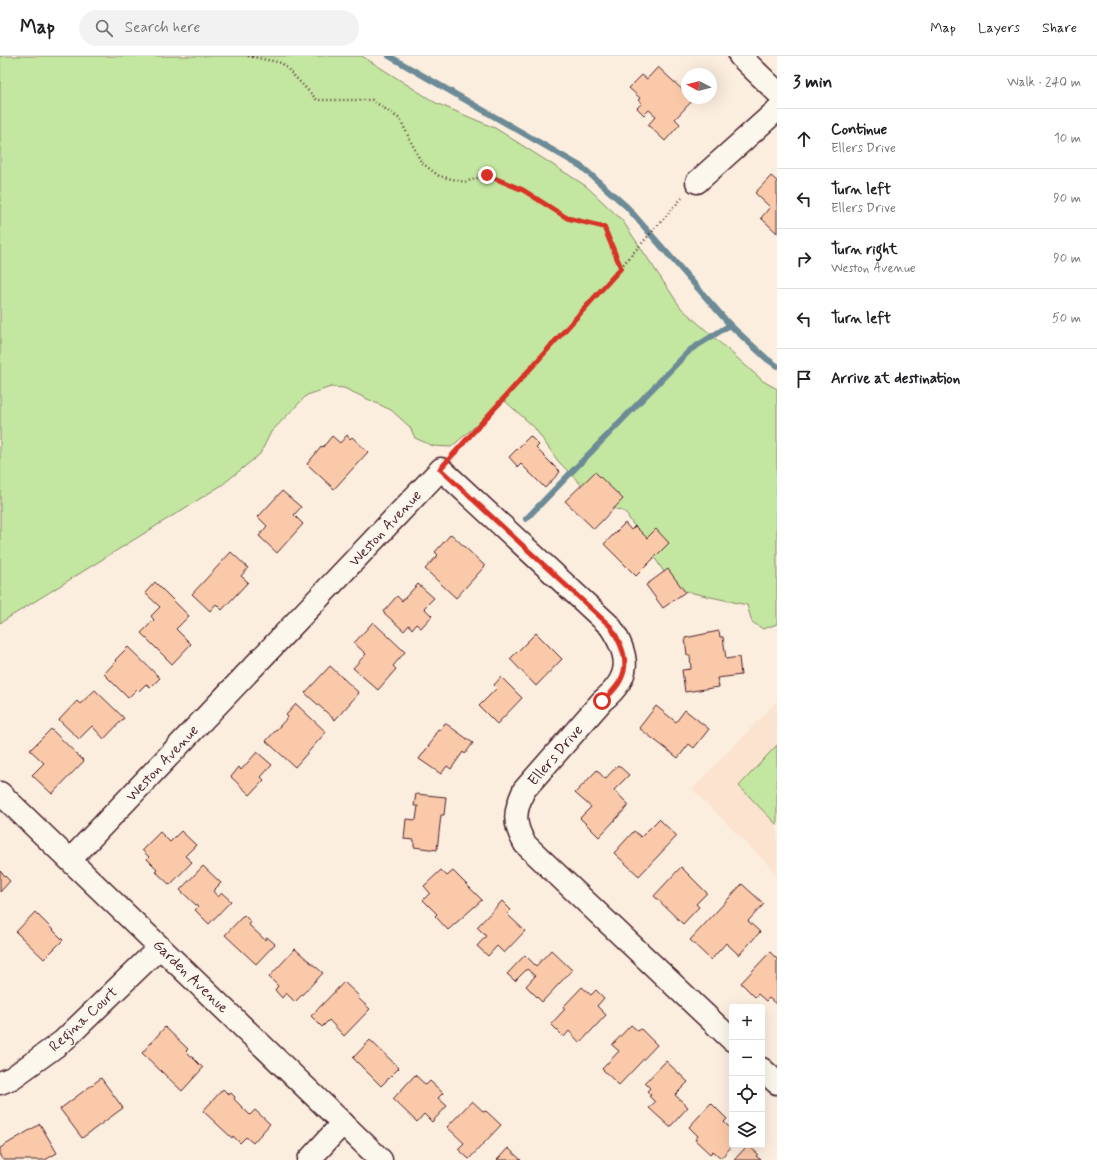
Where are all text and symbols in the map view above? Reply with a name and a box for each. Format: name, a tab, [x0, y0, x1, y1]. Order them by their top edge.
search box	[79, 10, 359, 46]
text: Map	[20, 15, 55, 40]
icon: search	[93, 17, 115, 39]
text: Search here	[125, 18, 200, 38]
text: Map	[930, 19, 956, 37]
text: Layers	[978, 19, 1020, 37]
text: Share	[1042, 19, 1077, 37]
north arrow	[681, 68, 717, 104]
text: 3 min	[793, 71, 832, 93]
text: Walk · 240 m	[1007, 74, 1081, 91]
text: Continue	[831, 120, 887, 140]
icon: ahead	[793, 128, 815, 150]
text: 10 m	[1054, 130, 1081, 147]
text: Ellers Drive	[831, 140, 896, 157]
route end	[478, 166, 496, 184]
text: Turn left	[831, 180, 891, 200]
icon: left	[793, 188, 815, 210]
text: 90 m	[1053, 190, 1081, 207]
text: Ellers Drive	[831, 200, 896, 217]
text: Turn right	[831, 240, 898, 260]
icon: right	[793, 248, 815, 270]
text: 90 m	[1053, 250, 1081, 267]
text: Weston Avenue	[831, 260, 916, 277]
icon: left	[793, 308, 815, 330]
text: Turn left	[831, 309, 891, 329]
text: 50 m	[1052, 310, 1081, 327]
icon: arrive	[793, 368, 815, 390]
text: Arrive at destination	[831, 369, 960, 389]
street label: Weston Avenue	[345, 486, 427, 571]
route start	[593, 692, 611, 710]
street label: Weston Avenue	[122, 721, 204, 806]
street label: Ellers Drive	[524, 721, 588, 790]
street label: Garden Avenue	[148, 936, 232, 1018]
street label: Regina Court	[45, 983, 123, 1057]
map controls	[729, 1004, 765, 1148]
button: +	[729, 1004, 765, 1040]
button: −	[729, 1040, 765, 1076]
button: locate	[729, 1076, 765, 1112]
button: layers	[729, 1112, 765, 1148]

